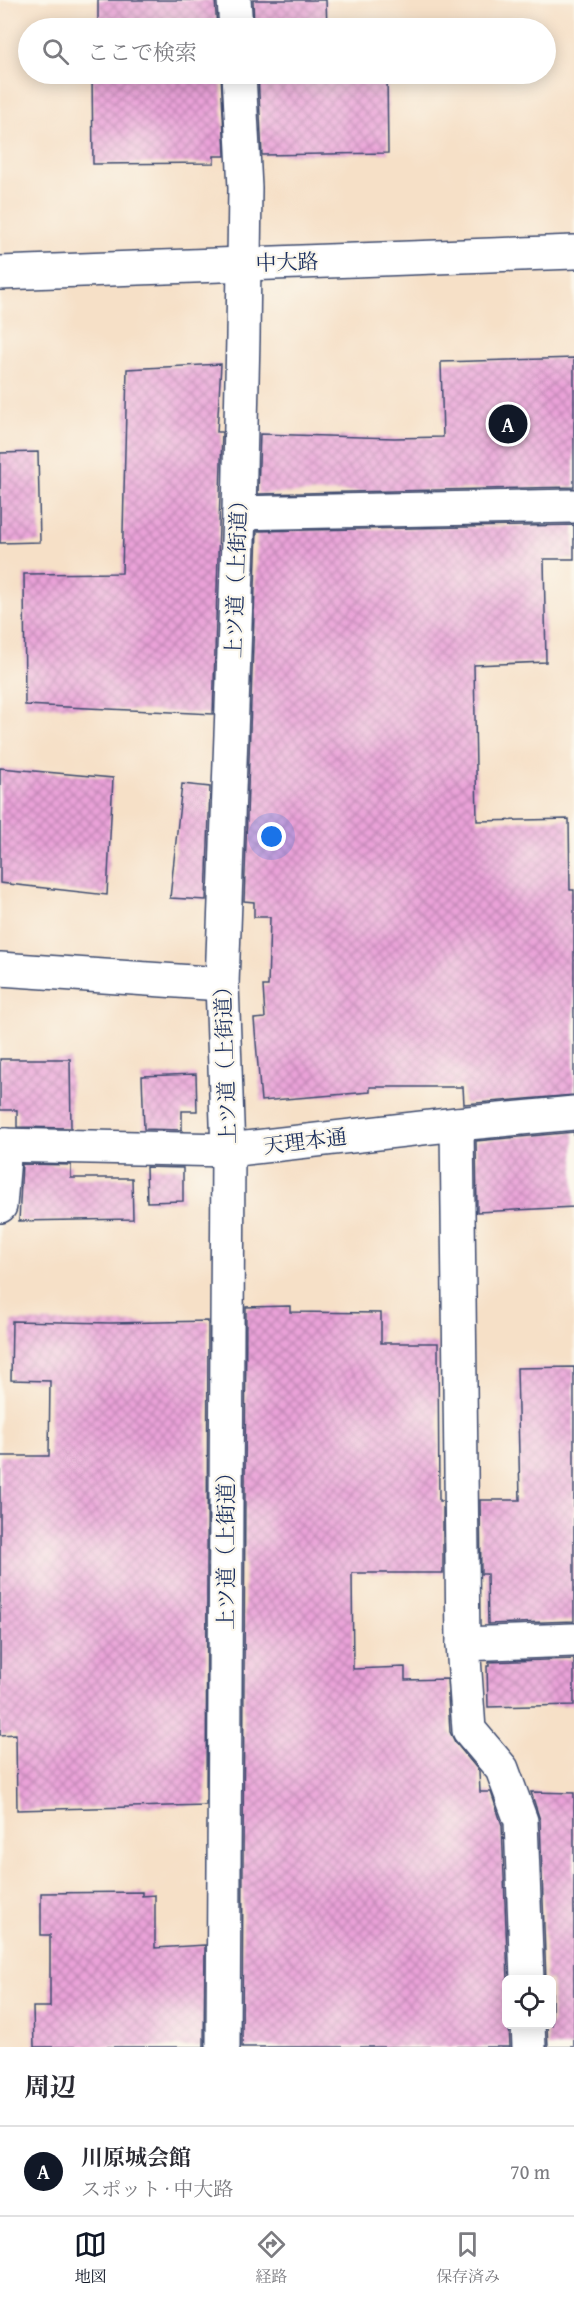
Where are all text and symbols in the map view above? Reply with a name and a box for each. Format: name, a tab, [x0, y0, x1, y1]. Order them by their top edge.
search box	[18, 18, 556, 84]
icon: search	[39, 35, 72, 68]
text: ここで検索	[87, 36, 197, 68]
street label: 中大路	[255, 245, 319, 279]
pin: A	[488, 402, 528, 446]
street label: 上ツ道（上街道）	[218, 490, 254, 658]
your location	[257, 822, 286, 851]
street label: 上ツ道（上街道）	[207, 976, 243, 1144]
street label: 天理本通	[261, 1120, 349, 1162]
street label: 上ツ道（上街道）	[210, 1462, 241, 1630]
map controls	[502, 1975, 556, 2029]
button: locate	[502, 1975, 556, 2029]
text: 周辺	[24, 2067, 76, 2106]
text: 川原城会館	[81, 2141, 191, 2173]
text: A	[37, 2157, 50, 2186]
text: 70 m	[510, 2157, 550, 2186]
text: スポット · 中大路	[81, 2174, 233, 2203]
tab: 地図	[74, 2228, 107, 2288]
tab: 経路	[255, 2228, 288, 2288]
tab: 保存済み	[436, 2228, 500, 2288]

